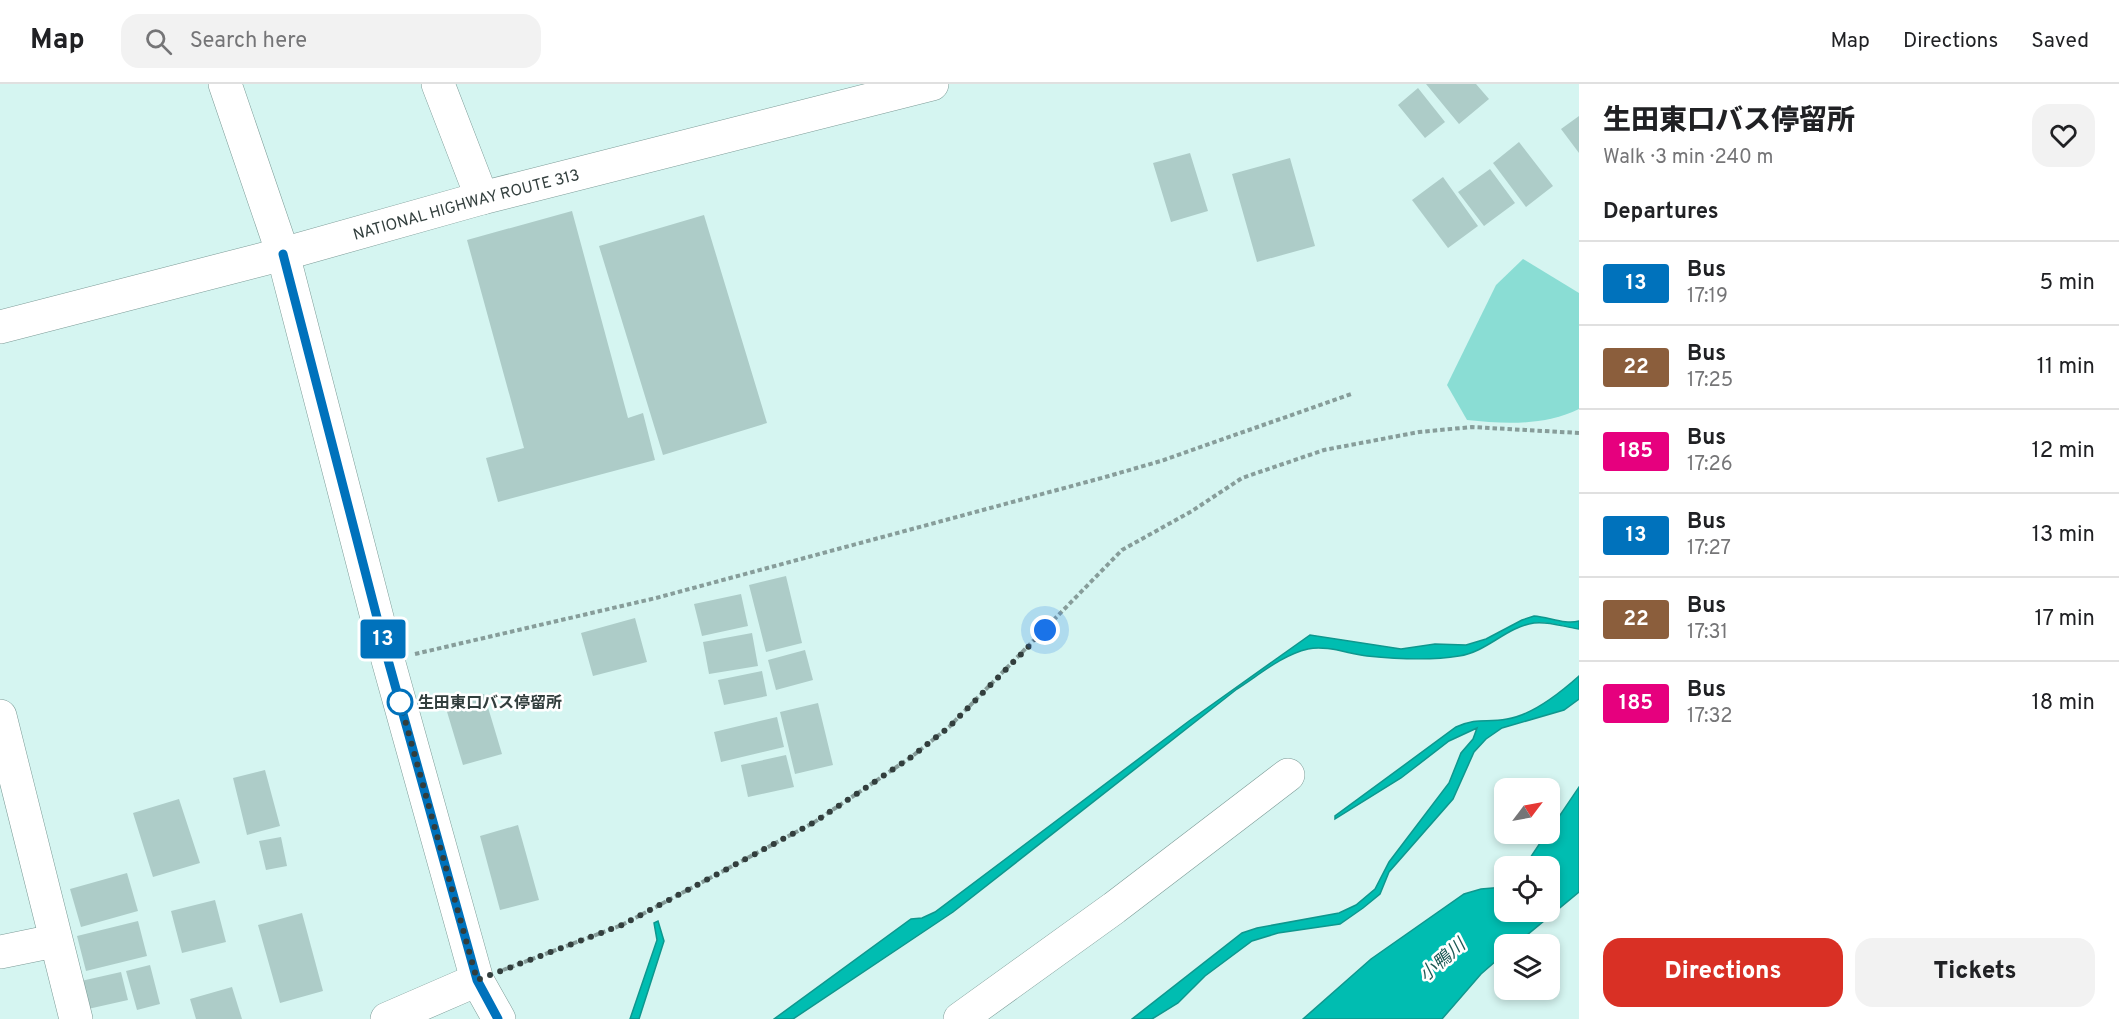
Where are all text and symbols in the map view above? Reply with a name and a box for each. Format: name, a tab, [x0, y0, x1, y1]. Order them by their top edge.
search box	[121, 14, 541, 68]
text: Map	[30, 23, 85, 59]
icon: search	[142, 25, 175, 58]
text: Search here	[190, 28, 307, 55]
text: Map	[1830, 28, 1870, 55]
text: Directions	[1903, 28, 1998, 55]
text: Saved	[2031, 28, 2089, 55]
text: 生田東口バス停留所	[1603, 104, 1855, 140]
button: heart	[2032, 104, 2095, 167]
text: Walk · 3 min · 240 m	[1603, 145, 1773, 171]
street label: NATIONAL HIGHWAY ROUTE 313	[351, 166, 582, 246]
text: Departures	[1603, 199, 1719, 226]
text: Bus	[1687, 257, 1726, 284]
text: 13	[1626, 270, 1647, 297]
text: 5 min	[2040, 270, 2095, 297]
text: 17:19	[1687, 284, 1728, 310]
text: Bus	[1687, 341, 1726, 368]
text: 22	[1623, 354, 1649, 381]
text: 11 min	[2037, 354, 2095, 381]
text: 17:25	[1687, 368, 1733, 394]
text: Bus	[1687, 425, 1726, 452]
text: 185	[1619, 438, 1653, 465]
text: 12 min	[2032, 438, 2095, 465]
text: 17:26	[1687, 452, 1733, 478]
text: Bus	[1687, 509, 1726, 536]
text: 13	[1626, 522, 1647, 549]
text: 13 min	[2032, 522, 2095, 549]
text: 17:27	[1687, 536, 1731, 562]
text: Bus	[1687, 593, 1726, 620]
text: 22	[1623, 606, 1649, 633]
text: 17 min	[2035, 606, 2095, 633]
your location	[1030, 615, 1060, 645]
line badge: 13	[356, 620, 410, 658]
text: 17:31	[1687, 620, 1728, 646]
text: 13	[373, 626, 394, 653]
text: Bus	[1687, 677, 1726, 704]
marker: 生田東口バス停留所	[387, 689, 413, 715]
text: 185	[1619, 690, 1653, 717]
text: 18 min	[2032, 690, 2095, 717]
place label: 生田東口バス停留所	[418, 694, 562, 714]
text: 17:32	[1687, 704, 1732, 730]
north arrow	[1494, 778, 1560, 844]
map controls	[1494, 778, 1560, 1000]
button: locate	[1494, 856, 1560, 922]
water label: 小鴨川	[1415, 933, 1472, 988]
button: layers	[1494, 934, 1560, 1000]
button: Directions	[1603, 938, 1843, 1007]
button: Tickets	[1855, 938, 2095, 1007]

